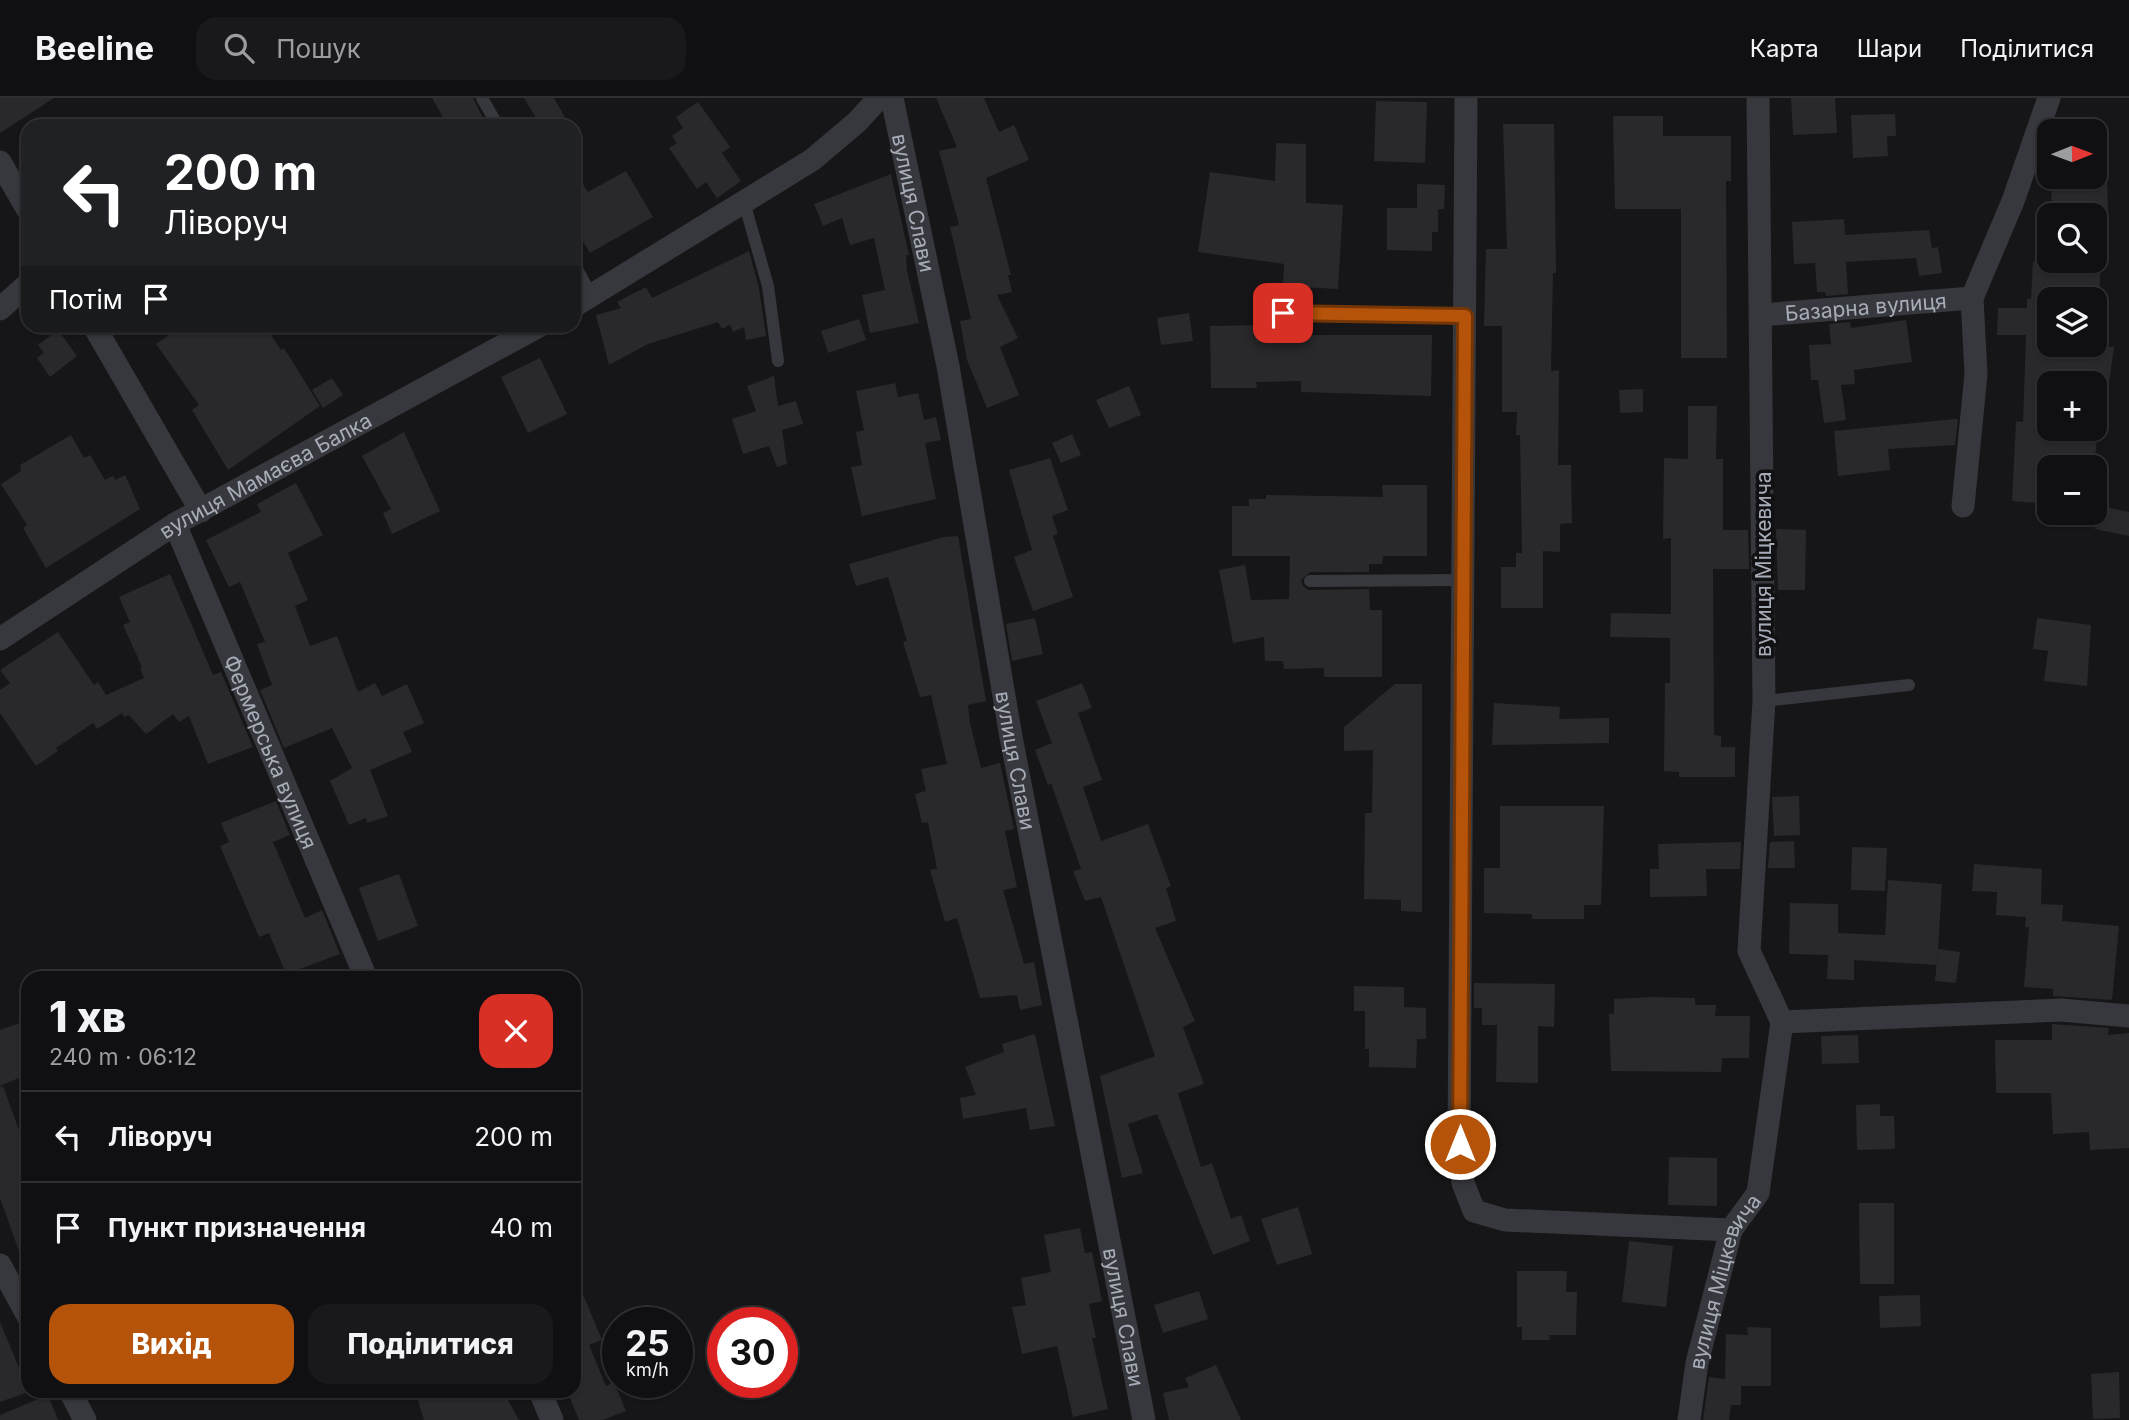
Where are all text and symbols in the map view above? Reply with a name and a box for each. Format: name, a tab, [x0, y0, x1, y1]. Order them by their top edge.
search box	[196, 17, 686, 80]
text: Beeline	[35, 28, 154, 68]
icon: search	[220, 29, 258, 67]
text: Пошук	[276, 33, 361, 64]
text: Карта	[1750, 34, 1819, 63]
text: Шари	[1857, 34, 1922, 63]
text: Поділитися	[1960, 34, 2094, 63]
north arrow	[2037, 119, 2107, 189]
map controls	[2037, 119, 2107, 525]
street label: вулиця Слави	[887, 131, 941, 274]
text: 200 m	[164, 143, 317, 202]
icon: left	[49, 147, 140, 238]
text: Ліворуч	[164, 203, 288, 242]
button: search	[2037, 203, 2107, 273]
icon: arrive	[137, 280, 175, 318]
pin	[1253, 283, 1313, 343]
text: Потім	[49, 284, 123, 315]
button: layers	[2037, 287, 2107, 357]
street label: Базарна вулиця	[1784, 288, 1947, 326]
icon: arrive	[1264, 294, 1302, 332]
button: +	[2037, 371, 2107, 441]
street label: вулиця Мамаєва Балка	[154, 407, 376, 544]
button: −	[2037, 455, 2107, 525]
street label: вулиця Міцкевича	[1751, 471, 1776, 657]
street label: Фермерська вулиця	[219, 651, 323, 852]
street label: вулиця Слави	[991, 689, 1041, 832]
text: 1 хв	[49, 991, 126, 1042]
button: close	[479, 994, 553, 1068]
text: 240 m · 06:12	[49, 1043, 197, 1071]
position arrow	[1423, 1107, 1497, 1181]
icon: left	[49, 1118, 87, 1156]
text: Ліворуч	[108, 1121, 212, 1152]
text: 200 m	[474, 1121, 553, 1152]
street label: вулиця Міцкевича	[1684, 1189, 1766, 1371]
icon: arrive	[49, 1209, 87, 1247]
text: Пункт призначення	[108, 1212, 366, 1243]
text: 40 m	[490, 1212, 553, 1243]
street label: вулиця Слави	[1098, 1245, 1150, 1389]
button: Вихід	[49, 1304, 294, 1384]
button: Поділитися	[308, 1304, 553, 1384]
speed limit sign: 30	[707, 1307, 798, 1398]
text: 25	[625, 1322, 670, 1364]
text: km/h	[626, 1359, 669, 1380]

